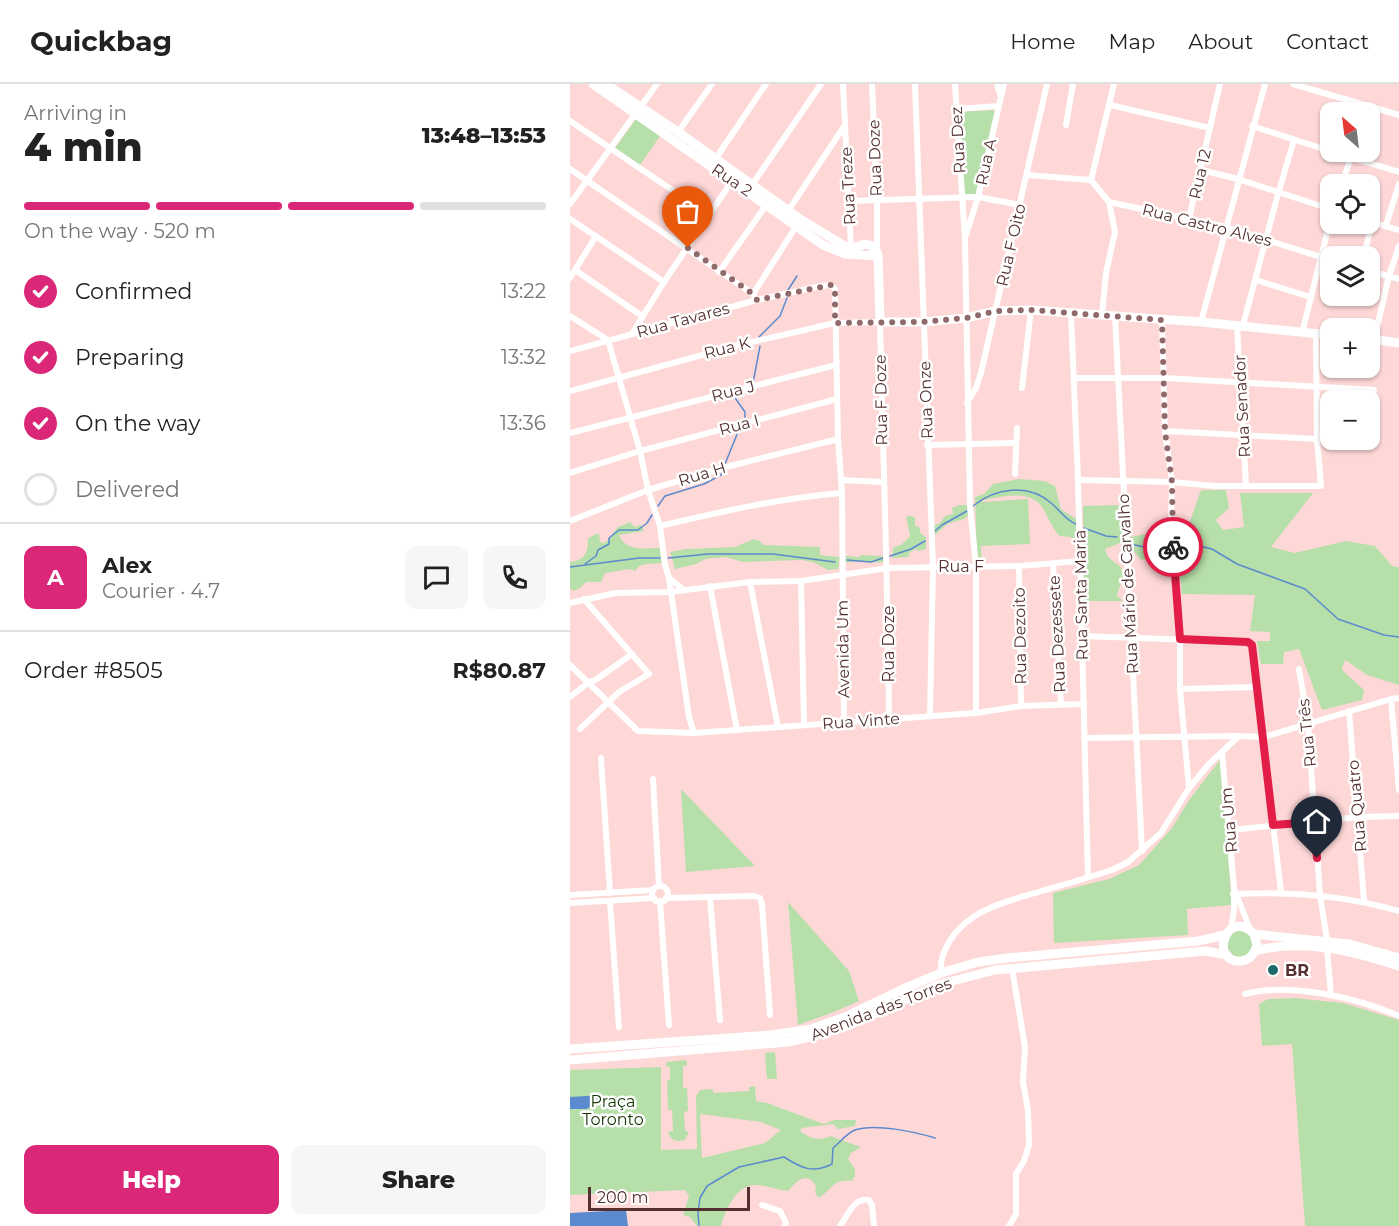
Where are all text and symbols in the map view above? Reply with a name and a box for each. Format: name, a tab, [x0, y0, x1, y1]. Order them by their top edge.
text: Quickbag	[30, 24, 172, 58]
text: Home	[1010, 29, 1075, 54]
text: Map	[1108, 29, 1155, 54]
text: About	[1188, 29, 1253, 54]
text: Contact	[1286, 29, 1369, 54]
text: Arriving in	[24, 101, 127, 125]
north arrow	[1320, 102, 1380, 162]
map controls	[1320, 102, 1380, 450]
street label: Rua Dez	[947, 106, 969, 174]
street label: Rua Doze	[864, 119, 886, 197]
text: 13:48–13:53	[422, 122, 546, 149]
text: 4 min	[24, 123, 143, 171]
street label: Rua A	[972, 136, 1000, 187]
street label: Rua Treze	[836, 146, 860, 226]
street label: Rua 12	[1185, 147, 1215, 201]
street label: Rua 2	[708, 160, 756, 200]
button: locate	[1320, 174, 1380, 234]
pin	[662, 186, 713, 248]
icon: bag	[671, 195, 704, 228]
street label: Rua Castro Alves	[1140, 200, 1274, 250]
street label: Rua F Oito	[992, 202, 1030, 288]
text: On the way · 520 m	[24, 219, 216, 243]
button: layers	[1320, 246, 1380, 306]
icon: check	[24, 275, 57, 308]
text: Confirmed	[75, 278, 192, 305]
text: 13:22	[501, 279, 546, 303]
street label: Rua Tavares	[634, 298, 732, 342]
button: +	[1320, 318, 1380, 378]
street label: Rua K	[702, 333, 753, 363]
icon: check	[24, 341, 57, 374]
text: Preparing	[75, 344, 184, 371]
text: 13:32	[501, 345, 546, 369]
street label: Rua F Doze	[871, 354, 891, 446]
street label: Rua Senador	[1230, 354, 1254, 458]
street label: Rua Onze	[915, 361, 937, 439]
street label: Rua J	[709, 376, 757, 406]
button: −	[1320, 390, 1380, 450]
icon: check	[24, 407, 57, 440]
text: On the way	[75, 410, 200, 437]
text: 13:36	[500, 411, 546, 435]
street label: Rua I	[717, 411, 761, 439]
street label: Rua H	[676, 458, 728, 490]
text: Delivered	[75, 476, 180, 503]
street label: Rua Mário de Carvalho	[1114, 493, 1142, 675]
courier	[1143, 517, 1203, 577]
street label: Rua Santa Maria	[1070, 530, 1092, 660]
icon: bike	[1157, 531, 1190, 564]
button: chat	[405, 546, 468, 609]
button: phone	[483, 546, 546, 609]
text: Alex	[102, 552, 152, 579]
street label: Rua F	[938, 557, 984, 576]
text: A	[47, 564, 64, 591]
street label: Rua Dezessete	[1044, 575, 1070, 693]
text: Courier · 4.7	[102, 579, 220, 603]
street label: Rua Dezoito	[1010, 587, 1030, 685]
street label: Avenida Um	[833, 600, 853, 698]
street label: Rua Doze	[879, 606, 898, 682]
text: Order #8505	[24, 657, 163, 684]
text: R$80.87	[452, 657, 546, 684]
street label: Rua Três	[1294, 698, 1320, 768]
street label: Rua Vinte	[822, 709, 900, 733]
street label: Rua Quatro	[1344, 759, 1370, 853]
street label: Rua Um	[1217, 786, 1241, 854]
pin	[1291, 796, 1342, 858]
icon: home	[1300, 805, 1333, 838]
place label: BR	[1285, 961, 1309, 980]
marker: BR	[1266, 963, 1280, 977]
street label: Avenida das Torres	[808, 973, 954, 1045]
park label: Praça Toronto	[582, 1092, 644, 1129]
button: Help	[24, 1145, 279, 1214]
button: Share	[291, 1145, 546, 1214]
scale bar	[588, 1184, 750, 1212]
text: 200 m	[597, 1188, 648, 1207]

